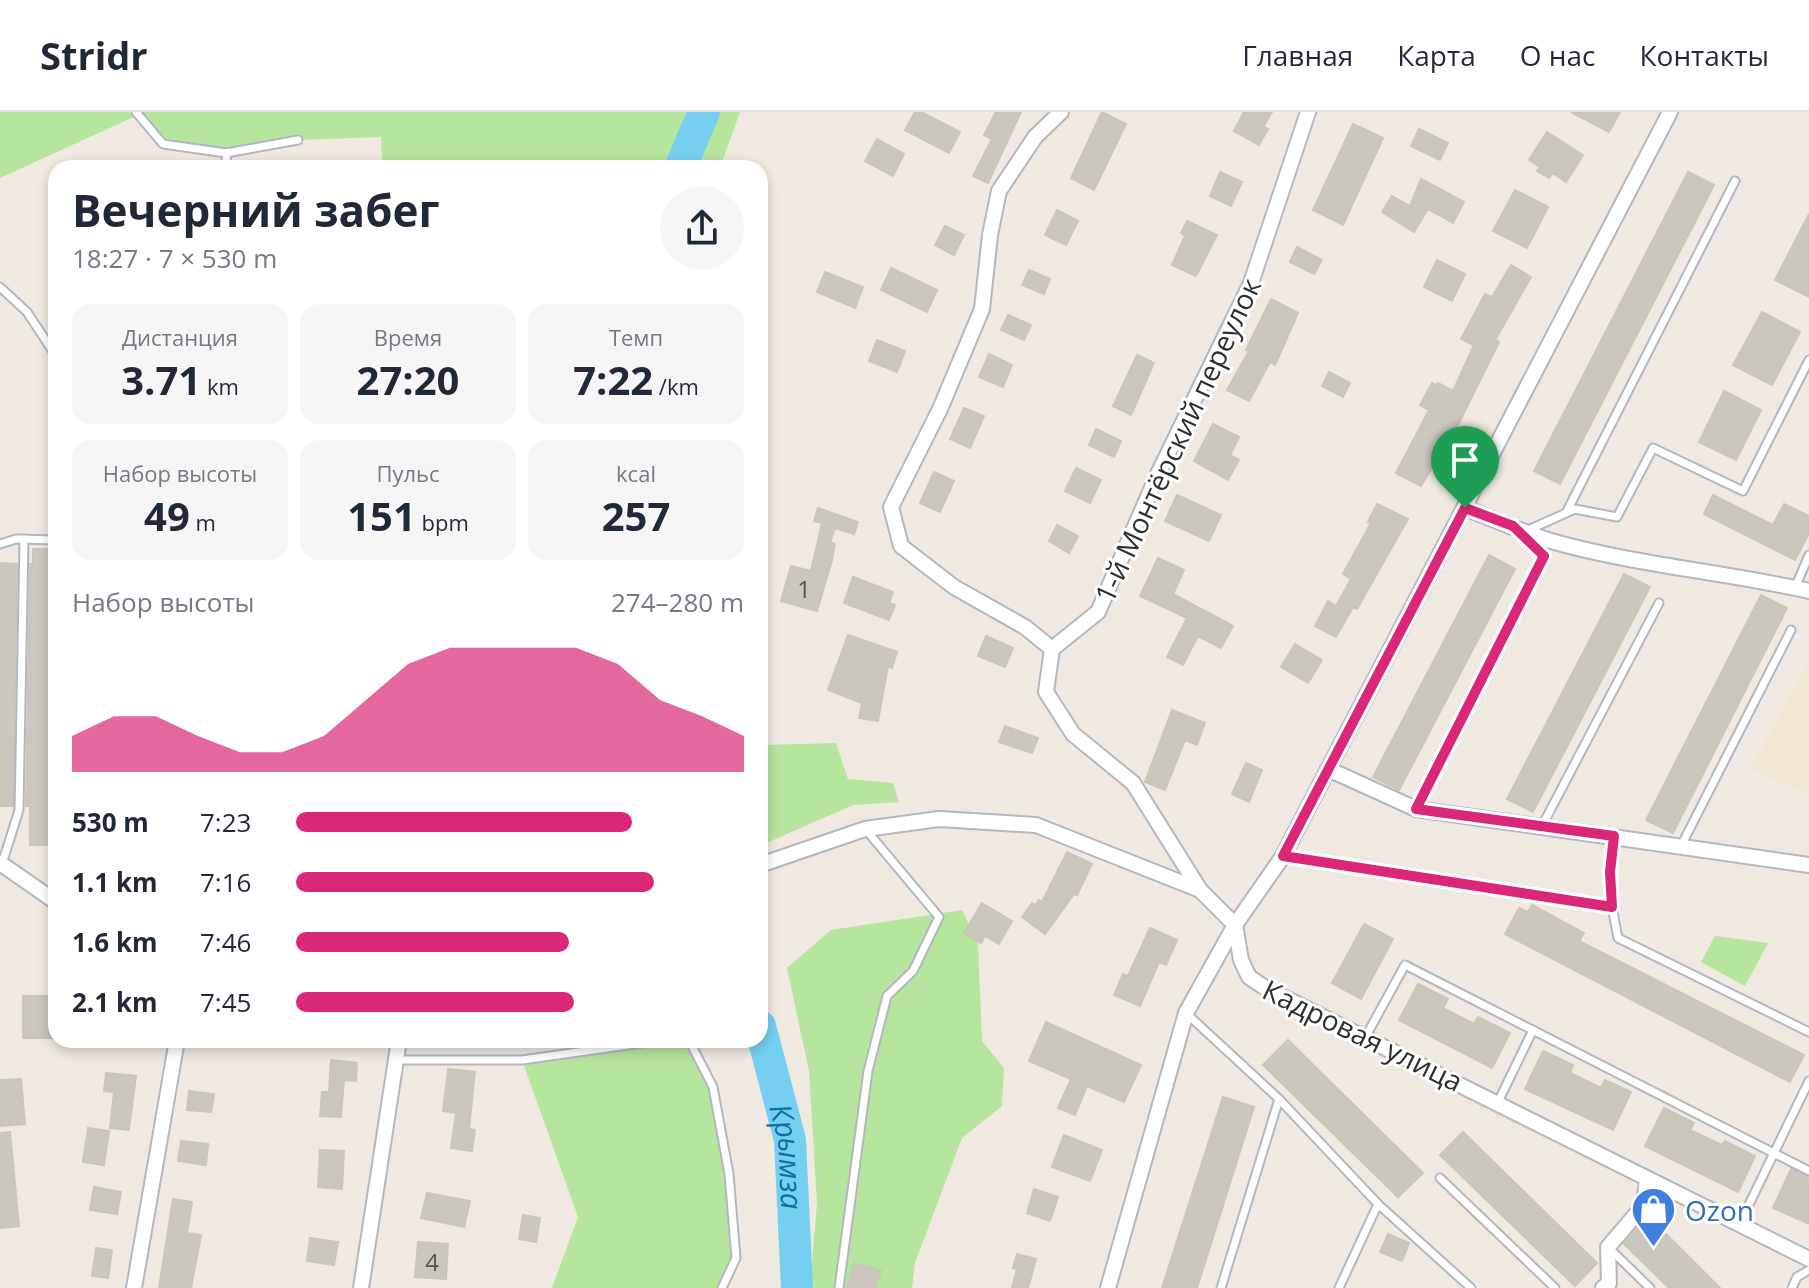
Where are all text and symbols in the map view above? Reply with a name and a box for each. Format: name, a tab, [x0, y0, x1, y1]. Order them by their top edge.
text: Stridr	[40, 29, 148, 81]
text: Главная	[1242, 36, 1353, 74]
text: Карта	[1397, 36, 1476, 74]
text: О нас	[1520, 36, 1595, 74]
text: Контакты	[1639, 36, 1769, 74]
text: Вечерний забег	[72, 180, 440, 240]
button: share	[660, 186, 744, 270]
text: 18:27 · 7 × 530 m	[72, 240, 277, 276]
street label: 1-й Монтёрский переулок	[1085, 271, 1269, 608]
text: Дистанция	[122, 322, 238, 352]
text: Время	[374, 322, 442, 352]
text: Темп	[609, 322, 663, 352]
text: 3.71	[121, 352, 201, 407]
text: 27:20	[357, 352, 459, 407]
text: 7:22	[573, 352, 653, 407]
text: km	[201, 371, 239, 401]
text: /km	[653, 371, 699, 401]
pin	[1431, 426, 1499, 508]
icon: arrive	[1443, 438, 1487, 482]
text: Набор высоты	[103, 458, 257, 488]
text: Пульс	[376, 458, 440, 488]
text: kcal	[616, 458, 656, 488]
text: 49	[144, 488, 190, 543]
text: 151	[347, 488, 416, 543]
text: 257	[602, 488, 670, 543]
text: m	[190, 507, 216, 537]
text: bpm	[416, 507, 469, 537]
house number: 1	[797, 572, 811, 605]
text: Набор высоты	[72, 584, 255, 620]
text: 274–280 m	[611, 584, 744, 620]
text: 530 m	[72, 804, 149, 840]
text: 7:23	[200, 804, 251, 840]
text: 1.1 km	[72, 864, 158, 900]
text: 7:16	[200, 864, 251, 900]
text: 1.6 km	[72, 924, 158, 960]
text: 7:46	[200, 924, 251, 960]
street label: Кадровая улица	[1257, 970, 1469, 1100]
text: 2.1 km	[72, 984, 158, 1020]
text: 7:45	[200, 984, 251, 1020]
water label: Крымза	[761, 1099, 814, 1210]
shop icon: Ozon	[1630, 1186, 1678, 1249]
place label: Ozon	[1685, 1191, 1754, 1229]
house number: 4	[425, 1245, 439, 1278]

